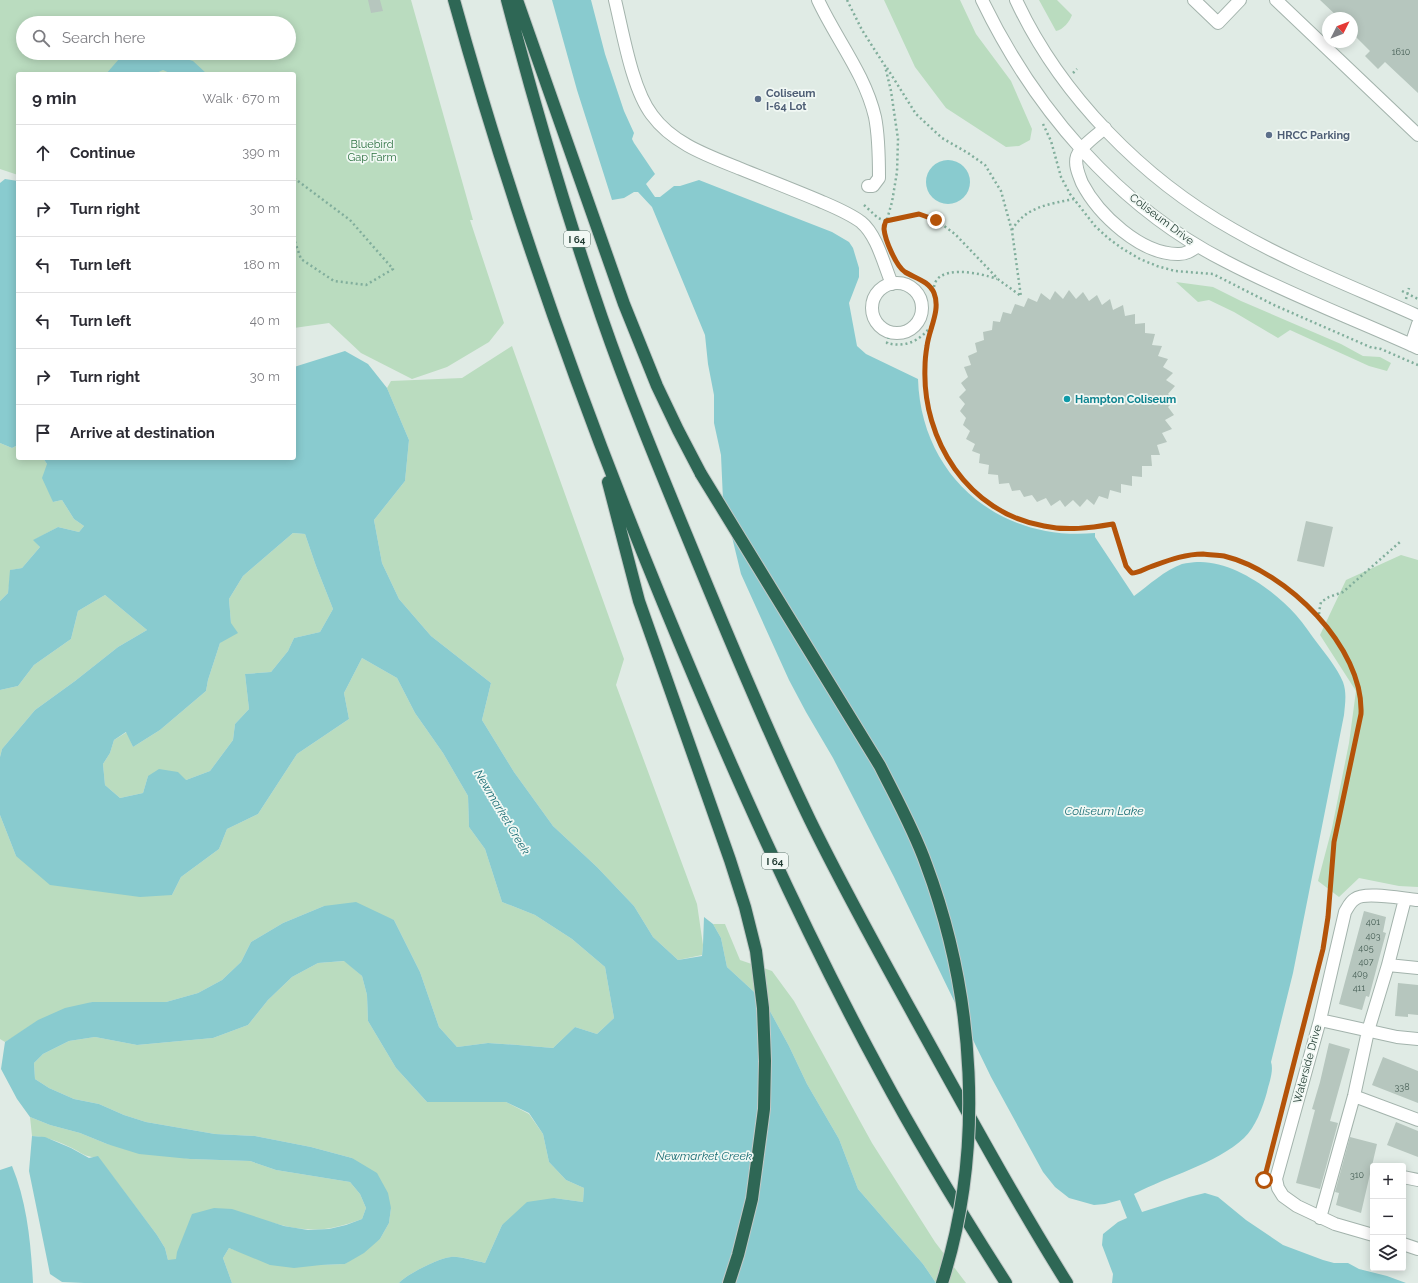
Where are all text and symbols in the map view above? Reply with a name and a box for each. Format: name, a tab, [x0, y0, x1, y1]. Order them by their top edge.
north arrow	[1322, 12, 1358, 48]
search box	[16, 16, 296, 60]
icon: search	[30, 27, 52, 49]
text: Search here	[62, 29, 145, 47]
house number: 1610	[1392, 47, 1411, 57]
place label: Coliseum I-64 Lot	[766, 87, 816, 113]
text: 9 min	[32, 88, 77, 108]
text: Walk · 670 m	[203, 91, 280, 106]
marker: Coliseum I-64 Lot	[753, 94, 763, 104]
place label: HRCC Parking	[1277, 129, 1350, 142]
marker: HRCC Parking	[1264, 130, 1274, 140]
park label: Bluebird Gap Farm	[347, 138, 397, 164]
icon: ahead	[32, 142, 54, 164]
text: Continue	[70, 144, 135, 162]
text: 390 m	[242, 145, 280, 160]
street label: Coliseum Drive	[1127, 191, 1197, 248]
icon: right	[32, 198, 54, 220]
text: Turn right	[70, 200, 140, 218]
text: 30 m	[250, 201, 280, 216]
route end	[927, 211, 945, 229]
road number: I 64	[564, 231, 590, 247]
icon: left	[32, 254, 54, 276]
text: Turn left	[70, 256, 131, 274]
text: 180 m	[244, 257, 280, 272]
icon: left	[32, 310, 54, 332]
text: Turn left	[70, 312, 131, 330]
text: 40 m	[250, 313, 280, 328]
icon: right	[32, 366, 54, 388]
text: Turn right	[70, 368, 140, 386]
text: 30 m	[250, 369, 280, 384]
place label: Hampton Coliseum	[1075, 393, 1176, 406]
marker: Hampton Coliseum	[1062, 394, 1072, 404]
icon: arrive	[32, 422, 54, 444]
text: Arrive at destination	[70, 424, 215, 442]
water label: Newmarket Creek	[471, 767, 533, 857]
water label: Coliseum Lake	[1064, 804, 1144, 818]
road number: I 64	[762, 853, 788, 869]
house number: 401	[1366, 917, 1380, 927]
house number: 403	[1365, 931, 1381, 941]
house number: 405	[1358, 943, 1374, 953]
house number: 407	[1358, 957, 1374, 967]
house number: 409	[1352, 969, 1368, 979]
house number: 411	[1353, 983, 1365, 993]
street label: Waterside Drive	[1291, 1023, 1324, 1105]
house number: 338	[1395, 1082, 1409, 1092]
water label: Newmarket Creek	[656, 1149, 753, 1163]
map controls	[1370, 1163, 1406, 1271]
button: +	[1370, 1163, 1406, 1199]
house number: 310	[1350, 1170, 1365, 1180]
route start	[1255, 1171, 1273, 1189]
button: −	[1370, 1199, 1406, 1235]
button: layers	[1370, 1235, 1406, 1271]

